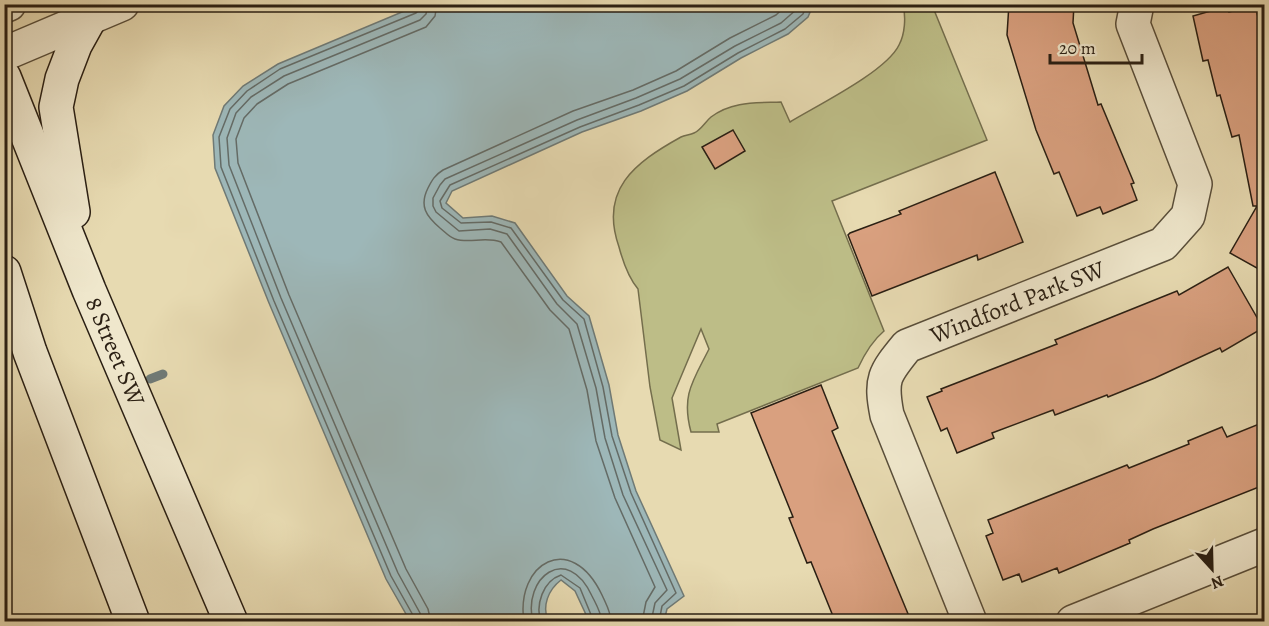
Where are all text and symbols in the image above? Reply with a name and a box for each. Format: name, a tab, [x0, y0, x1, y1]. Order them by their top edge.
scale bar	[1050, 27, 1142, 65]
text: 20 m	[1059, 36, 1096, 60]
street label: Windford Park SW	[925, 253, 1110, 352]
street label: 8 Street SW	[78, 292, 153, 411]
north arrow	[1182, 539, 1242, 599]
text: N	[1207, 570, 1227, 594]

